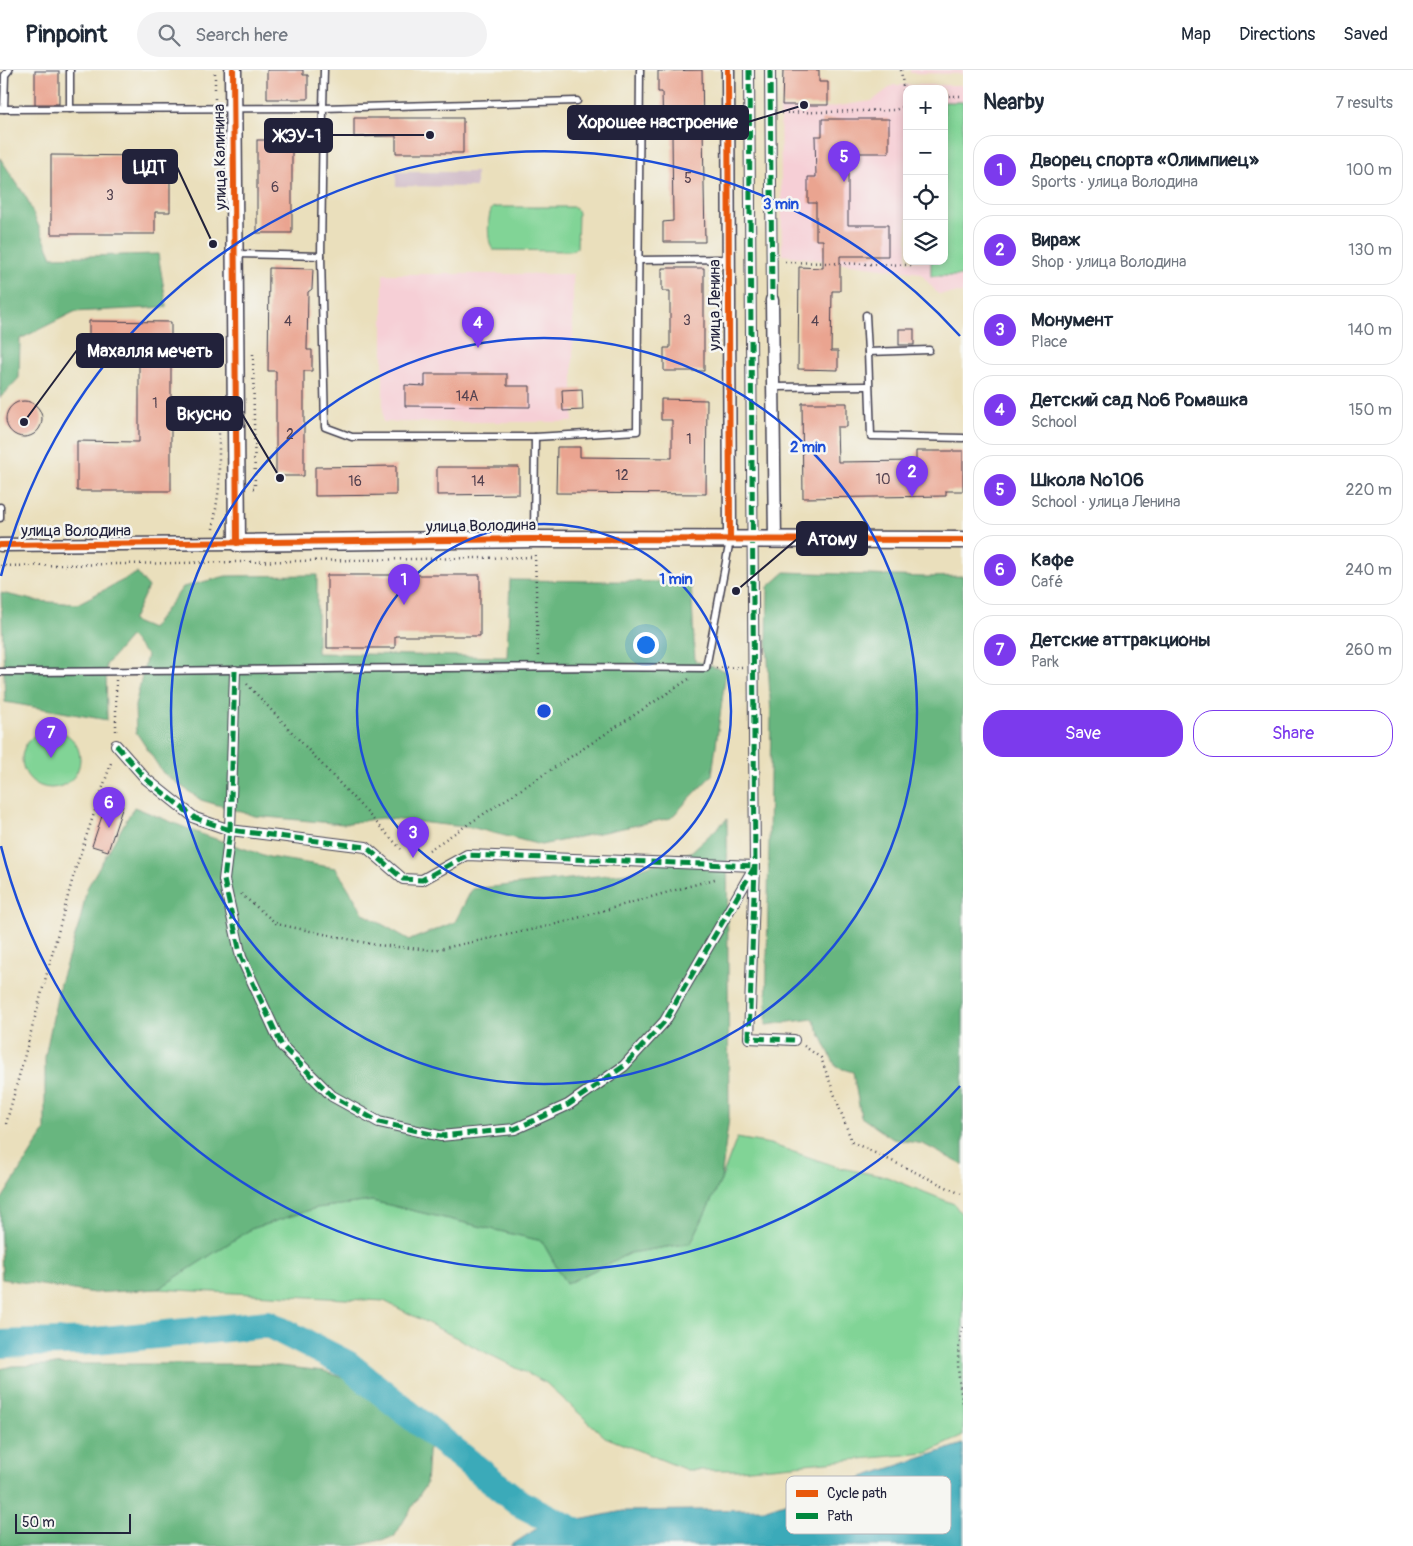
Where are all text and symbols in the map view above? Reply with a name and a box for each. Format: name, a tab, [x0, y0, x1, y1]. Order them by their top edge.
search box	[137, 12, 487, 57]
text: Pinpoint	[25, 20, 107, 49]
icon: search	[155, 21, 183, 49]
text: Search here	[195, 23, 288, 47]
text: Map	[1181, 23, 1211, 46]
text: Directions	[1239, 23, 1315, 46]
text: Saved	[1343, 23, 1388, 46]
map controls	[903, 85, 948, 265]
button: +	[903, 85, 948, 130]
text: Nearby	[983, 89, 1044, 116]
text: 7 results	[1335, 93, 1393, 113]
street label: улица Калинина	[209, 104, 231, 211]
callout: Хорошее настроение	[568, 106, 748, 139]
text: Хорошее настроение	[578, 111, 739, 134]
callout: ЖЭУ-1	[265, 119, 332, 152]
text: ЖЭУ-1	[271, 125, 322, 148]
button: −	[903, 130, 948, 175]
pin: 5	[828, 141, 860, 182]
text: Дворец спорта «Олимпиец»	[1031, 148, 1259, 172]
callout: ЦДТ	[123, 150, 177, 183]
text: ЦДТ	[133, 156, 167, 179]
text: 1	[997, 160, 1003, 180]
text: 100 m	[1346, 160, 1392, 180]
house number: 5	[684, 170, 692, 187]
text: Sports · улица Володина	[1031, 172, 1198, 192]
button: locate	[903, 175, 948, 220]
house number: 6	[271, 179, 279, 196]
house number: 3	[106, 187, 114, 204]
text: 3 min	[763, 195, 799, 214]
button: layers	[903, 220, 948, 265]
text: Вираж	[1031, 228, 1080, 252]
text: 2	[996, 240, 1004, 260]
text: 130 m	[1348, 240, 1392, 260]
text: Shop · улица Володина	[1031, 252, 1186, 272]
street label: улица Ленина	[705, 259, 725, 352]
pin: 4	[462, 307, 494, 348]
text: Монумент	[1031, 308, 1113, 332]
house number: 3	[683, 312, 691, 329]
house number: 4	[284, 313, 292, 330]
house number: 4	[811, 313, 819, 330]
text: 3	[996, 320, 1004, 340]
text: 140 m	[1348, 320, 1392, 340]
text: Place	[1031, 332, 1067, 352]
callout: Махалля мечеть	[77, 334, 223, 367]
text: Махалля мечеть	[87, 340, 213, 363]
house number: 14А	[456, 388, 478, 405]
text: Детский сад №6 Ромашка	[1031, 388, 1248, 412]
house number: 1	[152, 395, 158, 412]
callout: Вкусно	[167, 397, 242, 430]
text: 4	[995, 400, 1005, 420]
text: 150 m	[1348, 400, 1392, 420]
text: Вкусно	[177, 403, 232, 426]
text: School	[1031, 412, 1077, 432]
house number: 2	[286, 426, 294, 443]
house number: 1	[686, 431, 692, 448]
text: 2 min	[790, 438, 826, 457]
pin: 2	[896, 456, 928, 497]
house number: 12	[615, 467, 629, 484]
text: Школа №106	[1031, 468, 1144, 492]
house number: 10	[875, 471, 891, 488]
house number: 16	[348, 473, 362, 490]
house number: 14	[471, 473, 485, 490]
text: 5	[996, 480, 1004, 500]
text: 220 m	[1346, 480, 1392, 500]
text: School · улица Ленина	[1031, 492, 1180, 512]
street label: улица Володина	[425, 515, 536, 537]
street label: улица Володина	[20, 521, 131, 541]
callout: Атому	[797, 522, 867, 555]
text: Атому	[807, 528, 857, 551]
text: Кафе	[1031, 548, 1074, 572]
text: 6	[995, 560, 1005, 580]
text: 240 m	[1345, 560, 1392, 580]
pin: 1	[388, 564, 420, 605]
text: 1 min	[659, 570, 693, 589]
text: Café	[1031, 572, 1063, 592]
text: Детские аттракционы	[1031, 628, 1210, 652]
your location	[633, 632, 659, 658]
text: 7	[996, 640, 1004, 660]
text: 260 m	[1345, 640, 1392, 660]
text: Park	[1031, 652, 1059, 672]
centre of rings	[535, 702, 553, 720]
button: Save	[983, 710, 1183, 757]
button: Share	[1193, 710, 1393, 757]
pin: 7	[35, 717, 67, 758]
pin: 6	[93, 787, 125, 828]
pin: 3	[397, 817, 429, 858]
legend	[786, 1476, 951, 1534]
text: Cycle path	[827, 1485, 887, 1502]
text: Path	[827, 1508, 852, 1525]
scale bar	[15, 1511, 131, 1534]
text: 50 m	[22, 1514, 55, 1531]

